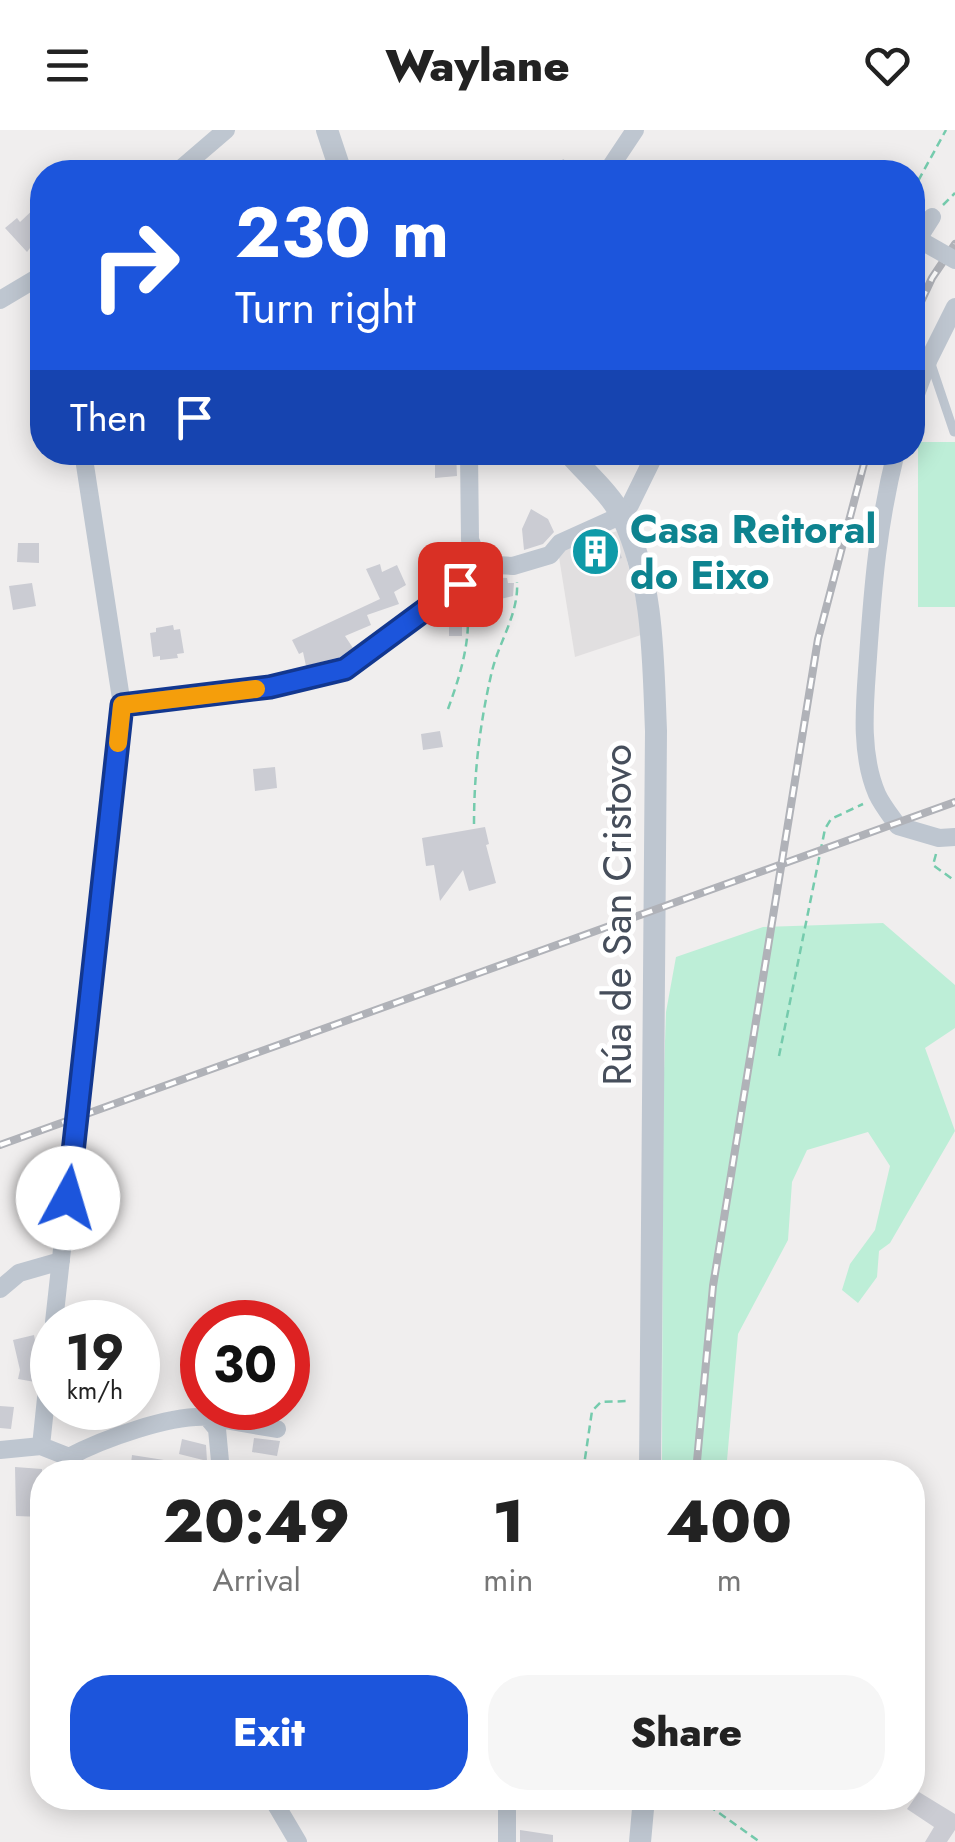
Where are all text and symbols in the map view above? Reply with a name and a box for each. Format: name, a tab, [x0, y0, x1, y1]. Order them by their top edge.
text: Waylane	[385, 33, 570, 98]
icon: menu	[40, 38, 95, 93]
icon: heart	[860, 38, 915, 93]
text: 230 m	[235, 182, 449, 283]
icon: right	[70, 200, 200, 330]
text: Turn right	[235, 275, 416, 340]
text: Then	[70, 390, 147, 445]
icon: arrive	[167, 390, 222, 445]
place label: Casa Reitoral do Eixo	[630, 500, 876, 604]
building icon: Casa Reitoral do Eixo	[569, 526, 621, 578]
pin	[418, 542, 503, 627]
icon: arrive	[433, 557, 488, 612]
street label: Rúa de San Cristovo	[588, 744, 646, 1086]
position arrow	[16, 1146, 120, 1250]
speed limit sign: 30	[180, 1300, 310, 1430]
text: 19	[66, 1316, 124, 1389]
text: km/h	[67, 1372, 123, 1408]
text: 20:49	[163, 1478, 350, 1565]
text: 1	[493, 1478, 524, 1565]
text: 400	[666, 1478, 792, 1565]
text: Arrival	[213, 1557, 301, 1603]
text: min	[483, 1557, 533, 1603]
text: m	[717, 1557, 742, 1603]
button: Exit	[70, 1675, 468, 1790]
button: Share	[488, 1675, 885, 1790]

